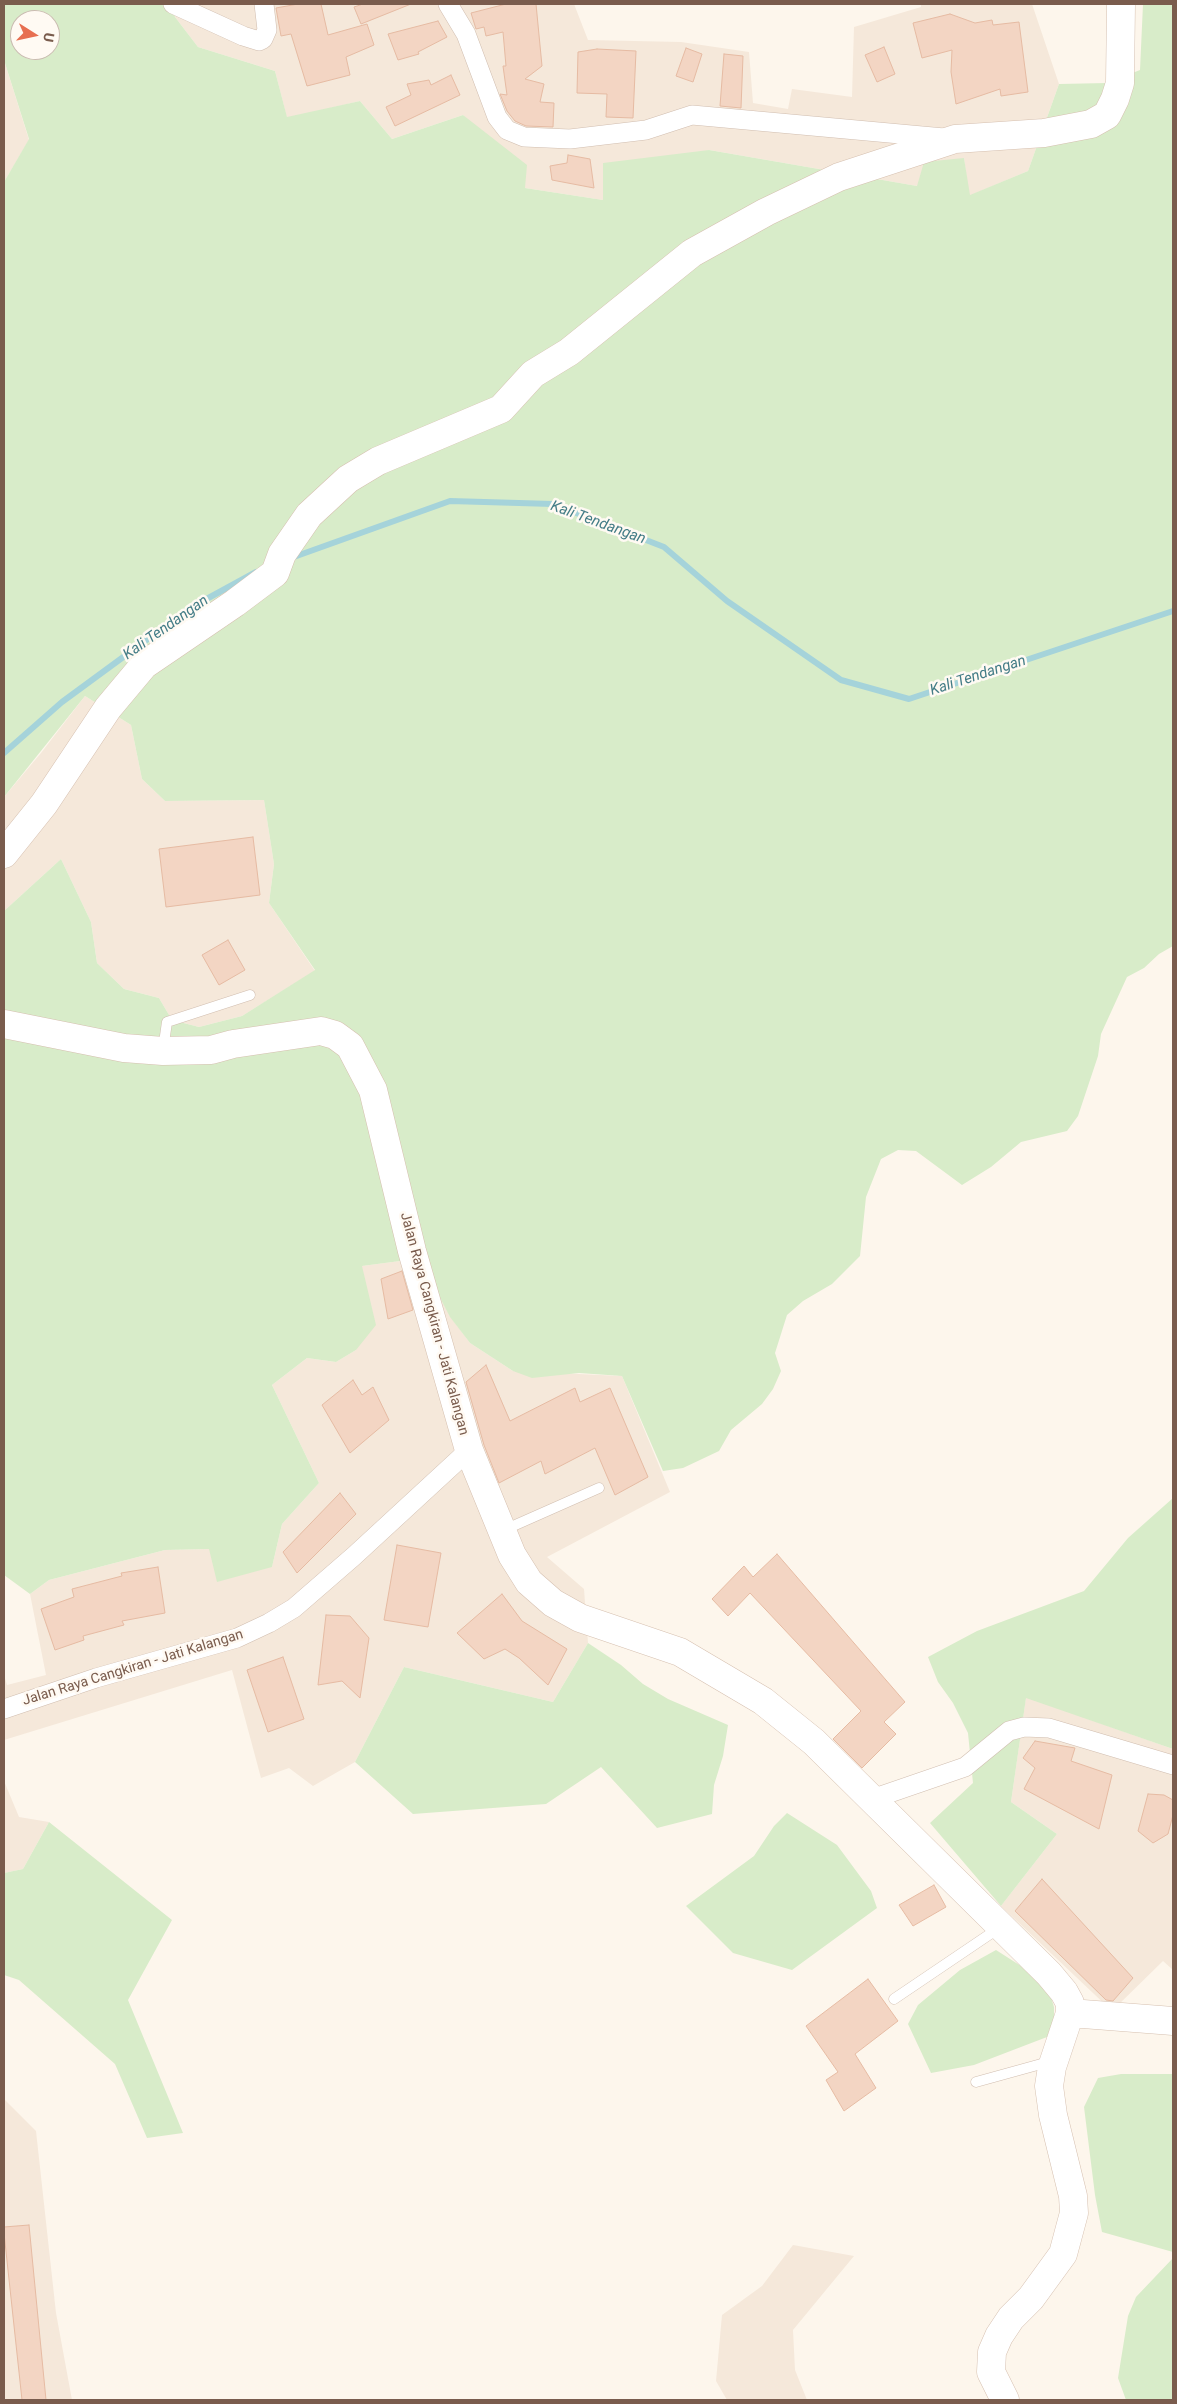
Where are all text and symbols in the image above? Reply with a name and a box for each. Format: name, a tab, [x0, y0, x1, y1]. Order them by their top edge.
north arrow	[10, 10, 60, 60]
text: U	[40, 31, 57, 43]
water label: Kali Tendangan	[548, 497, 648, 549]
water label: Kali Tendangan	[120, 592, 212, 664]
water label: Kali Tendangan	[928, 652, 1028, 700]
street label: Jalan Raya Cangkiran - Jati Kalangan	[396, 1211, 472, 1437]
street label: Jalan Raya Cangkiran - Jati Kalangan	[21, 1626, 245, 1710]

